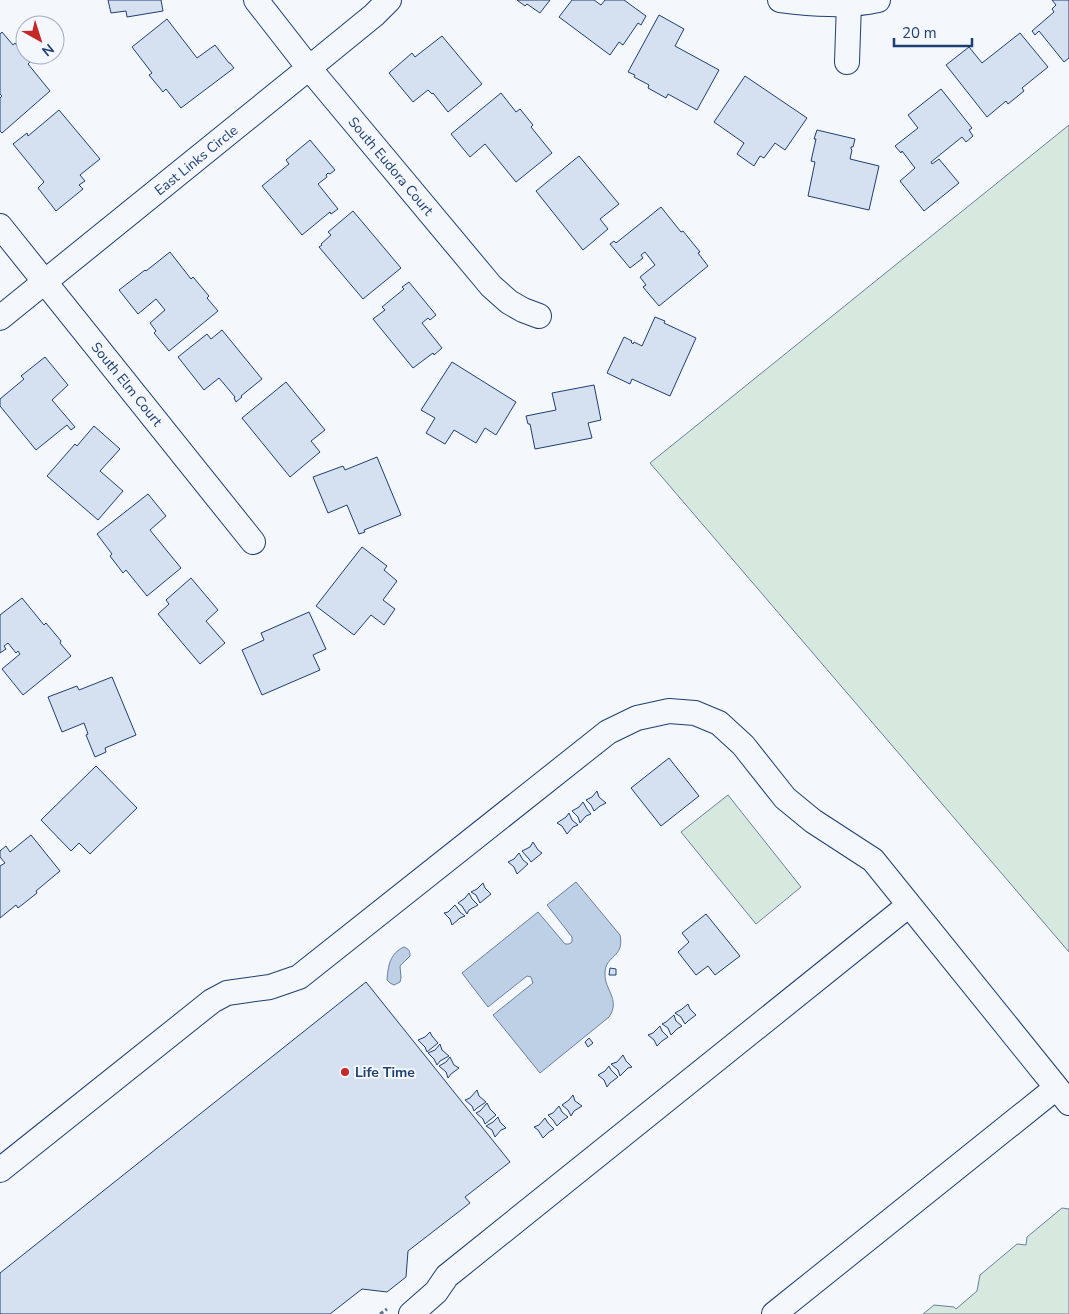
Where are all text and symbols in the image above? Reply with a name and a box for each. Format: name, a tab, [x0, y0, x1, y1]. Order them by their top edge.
north arrow	[15, 15, 65, 65]
scale bar	[894, 15, 972, 47]
text: 20 m	[902, 23, 937, 43]
text: N	[38, 39, 58, 60]
street label: South Eudora Court	[344, 113, 438, 220]
street label: East Links Circle	[151, 121, 242, 200]
street label: South Elm Court	[87, 338, 167, 431]
place label: Life Time	[355, 1063, 415, 1082]
marker: Life Time	[339, 1066, 351, 1078]

